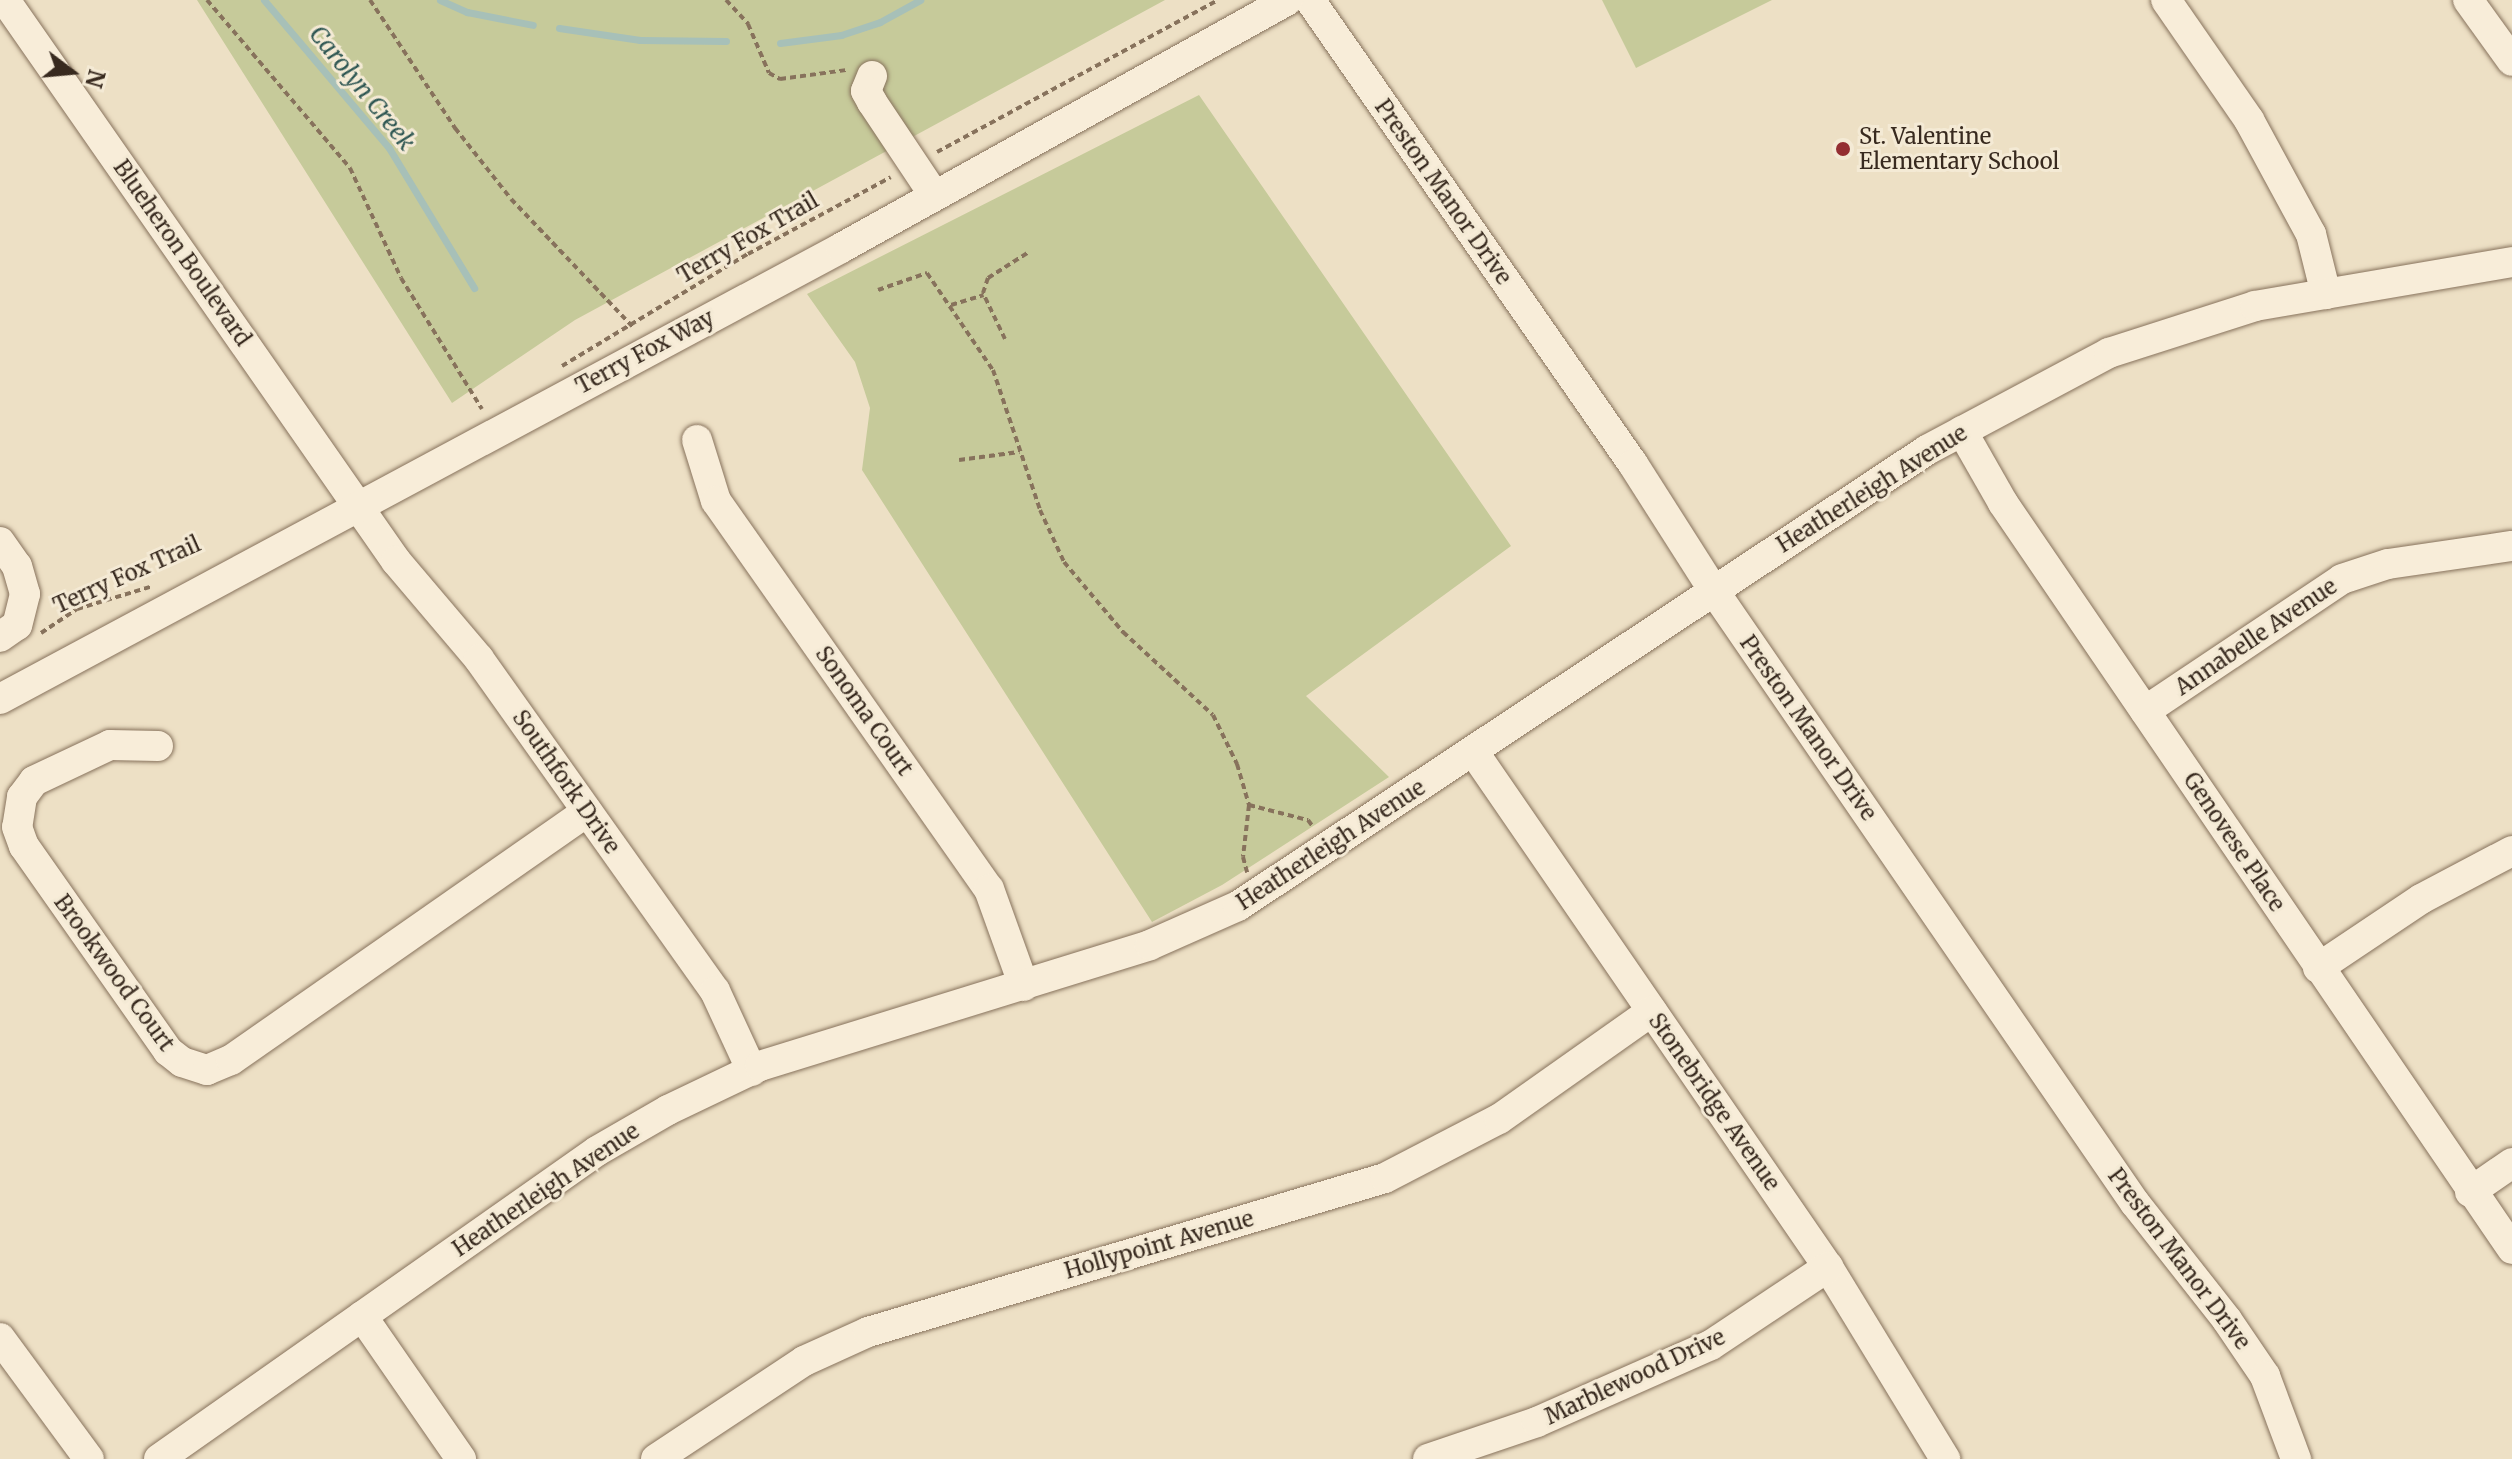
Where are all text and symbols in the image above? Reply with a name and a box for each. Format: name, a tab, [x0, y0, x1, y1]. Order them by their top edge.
water label: Carolyn Creek	[303, 20, 421, 156]
north arrow	[32, 32, 112, 112]
text: N	[79, 66, 111, 91]
street label: Preston Manor Drive	[1369, 94, 1517, 290]
place label: St. Valentine Elementary School	[1859, 123, 2059, 174]
marker: St. Valentine Elementary School	[1834, 140, 1852, 158]
street label: Blueheron Boulevard	[108, 155, 256, 351]
street label: Terry Fox Trail	[673, 187, 823, 289]
street label: Terry Fox Way	[571, 304, 719, 400]
street label: Heatherleigh Avenue	[1772, 420, 1972, 558]
street label: Terry Fox Trail	[49, 531, 205, 619]
street label: Annabelle Avenue	[2170, 573, 2342, 701]
street label: Preston Manor Drive	[1734, 630, 1882, 826]
street label: Sonoma Court	[810, 641, 918, 781]
street label: Southfork Drive	[507, 705, 625, 859]
street label: Genovese Place	[2178, 768, 2290, 916]
street label: Heatherleigh Avenue	[1232, 774, 1430, 916]
street label: Brookwood Court	[48, 890, 180, 1056]
street label: Stonebridge Avenue	[1643, 1008, 1785, 1196]
street label: Heatherleigh Avenue	[448, 1118, 644, 1262]
street label: Preston Manor Drive	[2102, 1163, 2256, 1355]
street label: Hollypoint Avenue	[1061, 1205, 1257, 1285]
street label: Marblewood Drive	[1541, 1324, 1729, 1430]

